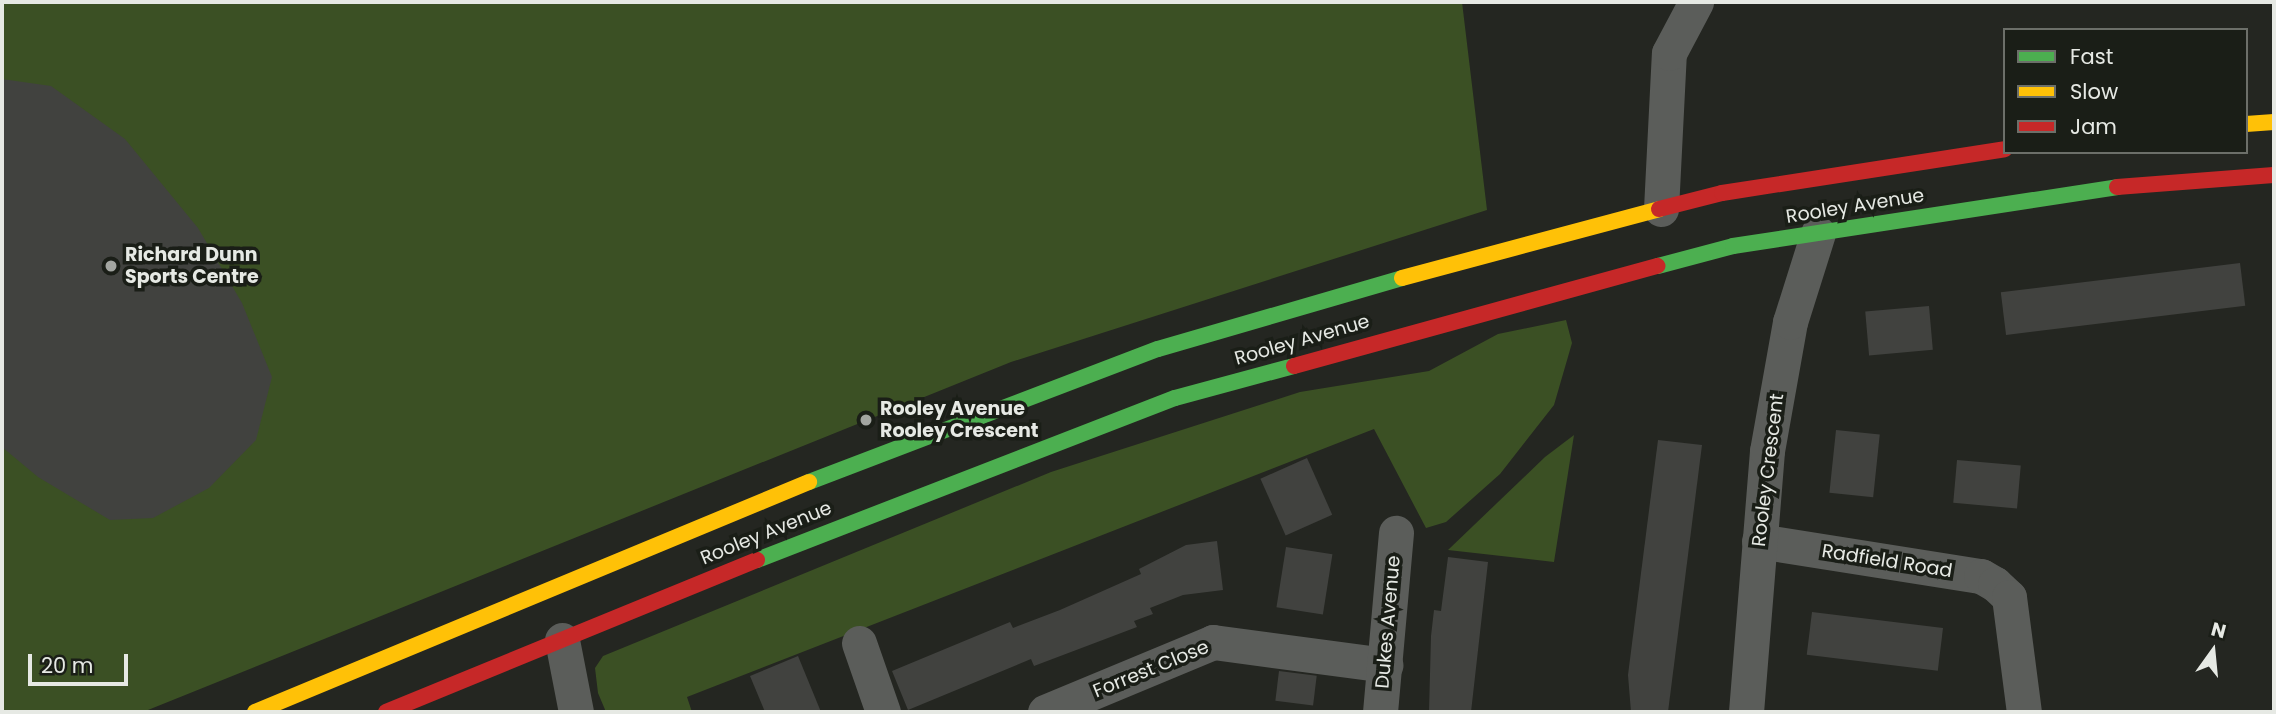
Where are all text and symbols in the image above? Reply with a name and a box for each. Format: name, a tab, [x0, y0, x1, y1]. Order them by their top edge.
legend	[2003, 28, 2248, 154]
text: Fast	[2070, 42, 2113, 71]
text: Slow	[2070, 77, 2118, 106]
text: Jam	[2070, 112, 2117, 141]
street label: Rooley Avenue	[1784, 184, 1926, 228]
place label: Richard Dunn Sports Centre	[125, 244, 259, 288]
marker: Richard Dunn Sports Centre	[103, 258, 119, 274]
street label: Rooley Avenue	[1232, 310, 1372, 370]
street label: Rooley Crescent	[1747, 392, 1789, 548]
place label: Rooley Avenue Rooley Crescent	[880, 398, 1039, 442]
marker: Rooley Avenue Rooley Crescent	[858, 412, 874, 428]
street label: Rooley Avenue	[697, 496, 835, 570]
street label: Radfield Road	[1820, 539, 1954, 583]
street label: Dukes Avenue	[1371, 555, 1405, 689]
text: N	[2208, 615, 2229, 645]
north arrow	[2178, 616, 2248, 686]
street label: Forrest Close	[1090, 635, 1212, 703]
scale bar	[32, 640, 131, 684]
text: 20 m	[41, 651, 94, 680]

